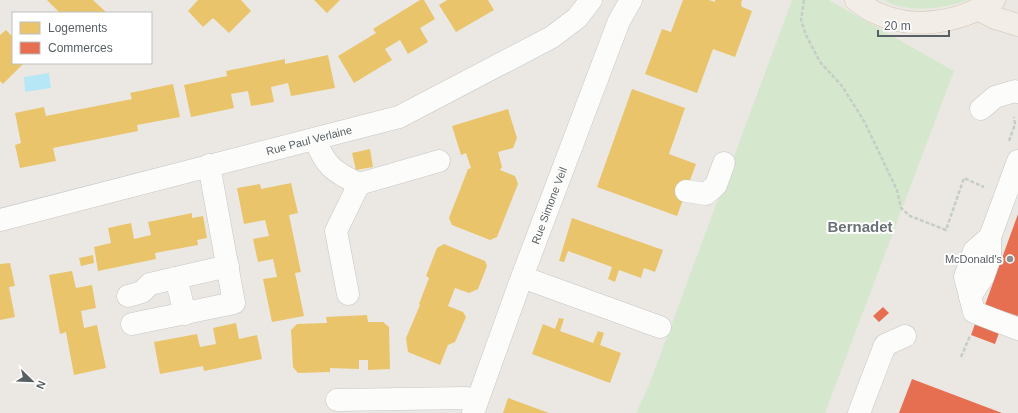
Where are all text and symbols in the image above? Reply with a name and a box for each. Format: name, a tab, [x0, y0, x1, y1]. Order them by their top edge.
legend	[12, 12, 152, 64]
scale bar	[878, 12, 949, 38]
text: 20 m	[884, 19, 911, 33]
text: Logements	[48, 21, 107, 35]
text: Commerces	[48, 41, 113, 55]
street label: Rue Paul Verlaine	[265, 123, 353, 157]
street label: Rue Simone Veil	[529, 165, 569, 246]
district label: Bernadet	[827, 218, 893, 235]
place label: McDonald's	[945, 253, 1002, 265]
marker: McDonald's	[1005, 254, 1015, 264]
north arrow	[12, 361, 52, 401]
text: N	[34, 379, 48, 391]

